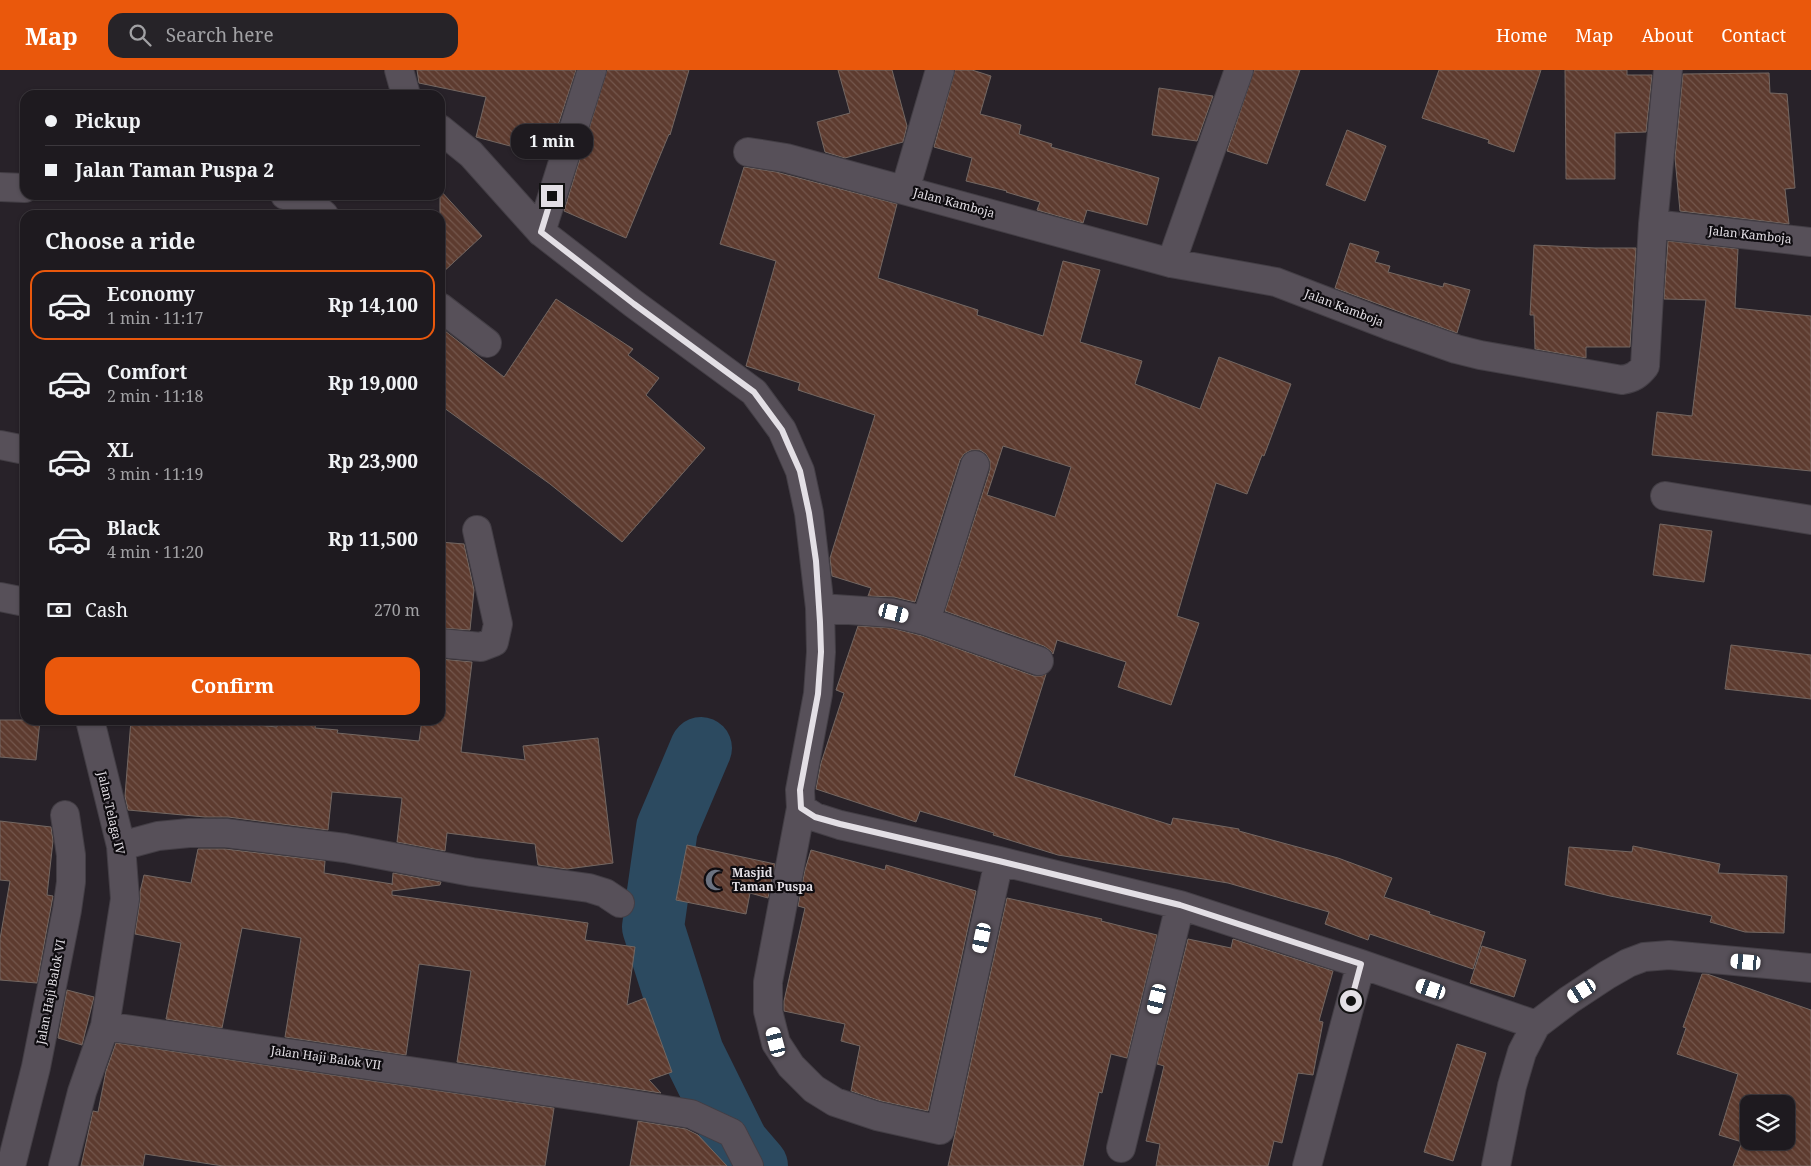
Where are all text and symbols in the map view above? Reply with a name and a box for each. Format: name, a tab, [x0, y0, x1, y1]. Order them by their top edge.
search box	[108, 13, 458, 58]
text: Map	[25, 19, 78, 52]
icon: search	[126, 21, 154, 49]
text: Search here	[166, 22, 274, 48]
text: Home	[1496, 23, 1547, 47]
text: Map	[1575, 23, 1613, 47]
text: About	[1641, 23, 1693, 47]
text: Contact	[1721, 23, 1786, 47]
text: Pickup	[75, 108, 141, 134]
callout: 1 min	[511, 124, 593, 158]
text: 1 min	[529, 130, 575, 152]
text: Jalan Taman Puspa 2	[75, 157, 274, 183]
street label: Jalan Kamboja	[911, 183, 997, 222]
route end	[541, 185, 563, 207]
street label: Jalan Kamboja	[1707, 222, 1793, 247]
text: Choose a ride	[45, 225, 195, 255]
text: Economy	[107, 281, 195, 307]
icon: car	[47, 283, 92, 328]
street label: Jalan Kamboja	[1301, 284, 1386, 331]
text: Rp 14,100	[328, 292, 418, 318]
text: 1 min · 11:17	[107, 307, 203, 329]
text: Comfort	[107, 359, 187, 385]
icon: car	[47, 361, 92, 406]
text: Rp 19,000	[328, 370, 418, 396]
text: 2 min · 11:18	[107, 385, 203, 407]
text: XL	[107, 437, 133, 463]
icon: car	[47, 439, 92, 484]
text: Rp 23,900	[328, 448, 418, 474]
text: 3 min · 11:19	[107, 463, 203, 485]
text: Black	[107, 515, 160, 541]
icon: car	[47, 517, 92, 562]
text: Rp 11,500	[328, 526, 418, 552]
text: 4 min · 11:20	[107, 541, 203, 563]
icon: cash	[45, 596, 73, 624]
text: Cash	[85, 597, 128, 623]
text: 270 m	[374, 599, 420, 621]
car	[877, 602, 910, 624]
button: Confirm	[45, 657, 420, 715]
street label: Jalan Telaga IV	[93, 769, 130, 857]
place label: Masjid Taman Puspa	[732, 864, 813, 895]
mosque icon: Masjid Taman Puspa	[703, 867, 729, 893]
car	[971, 922, 992, 954]
street label: Jalan Haji Balok VI	[32, 938, 69, 1047]
car	[1730, 953, 1761, 971]
car	[1414, 977, 1447, 1001]
car	[1565, 977, 1598, 1005]
car	[1146, 983, 1167, 1015]
route start	[1340, 990, 1362, 1012]
car	[764, 1026, 787, 1058]
street label: Jalan Haji Balok VII	[269, 1041, 382, 1074]
map controls	[1740, 1095, 1795, 1150]
button: layers	[1740, 1095, 1795, 1150]

